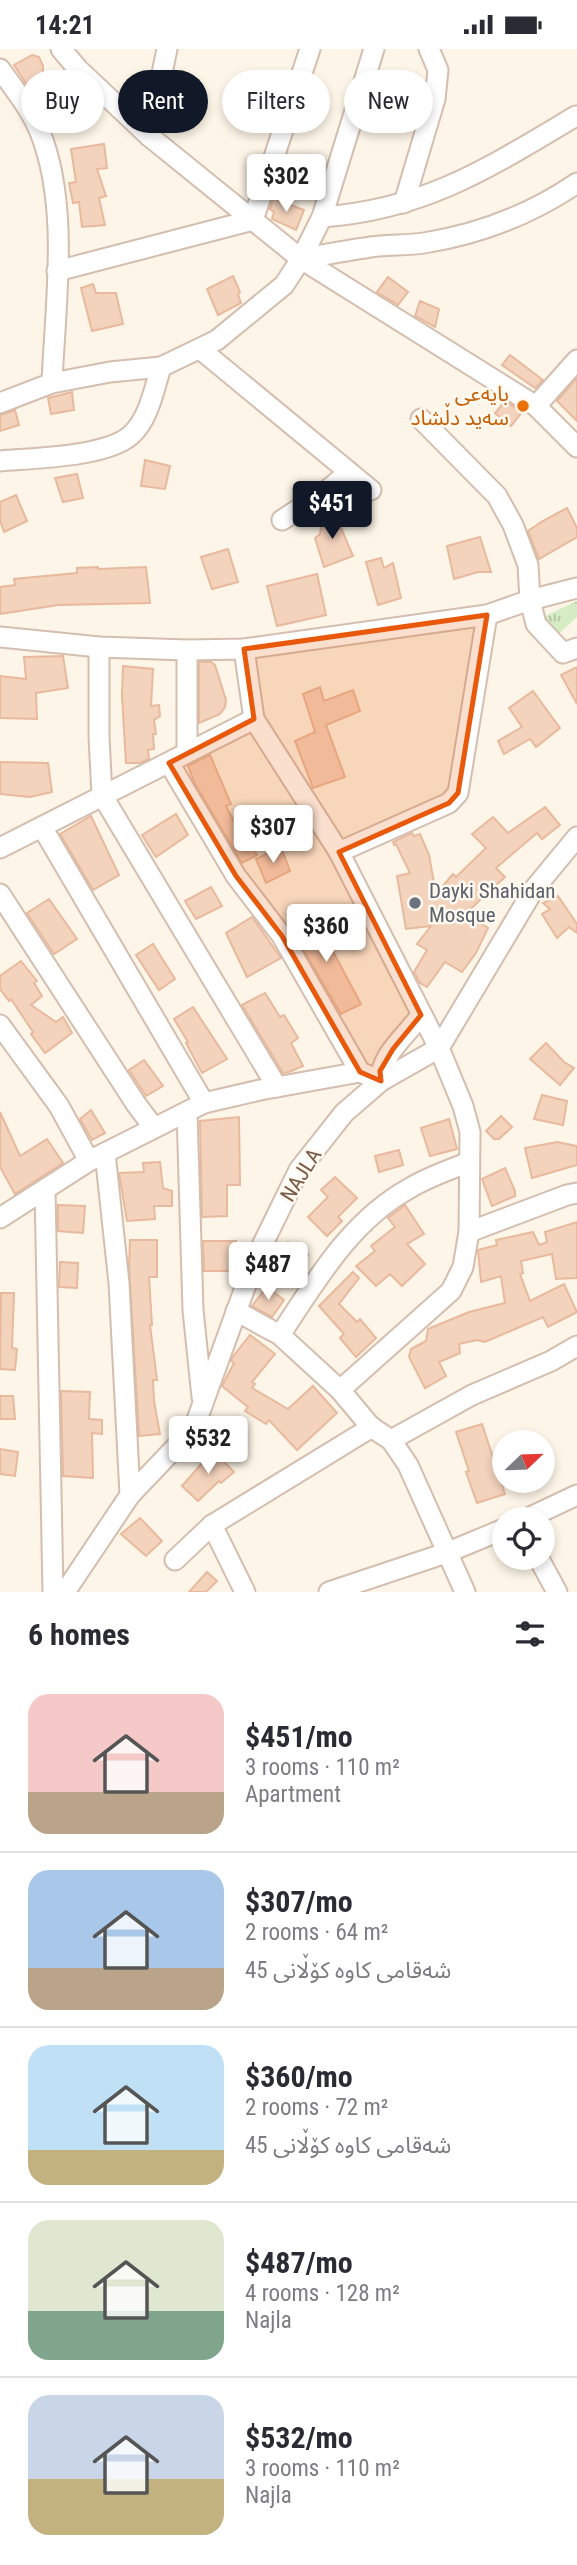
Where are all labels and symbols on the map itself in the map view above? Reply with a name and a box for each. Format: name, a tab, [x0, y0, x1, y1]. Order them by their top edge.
pin: $302	[245, 155, 327, 214]
place label: بایەعی سەید دڵشاد	[411, 382, 509, 430]
marker: بایەعی سەید دڵشاد	[515, 398, 531, 414]
pin: $451	[291, 482, 373, 541]
pin: $307	[232, 805, 314, 865]
place label: Dayki Shahidan Mosque	[429, 879, 555, 927]
marker: Dayki Shahidan Mosque	[407, 895, 423, 911]
pin: $360	[285, 905, 367, 964]
street label: NAJLA	[276, 1144, 326, 1206]
pin: $487	[227, 1243, 309, 1302]
pin: $532	[167, 1417, 249, 1476]
north arrow	[492, 1430, 555, 1493]

